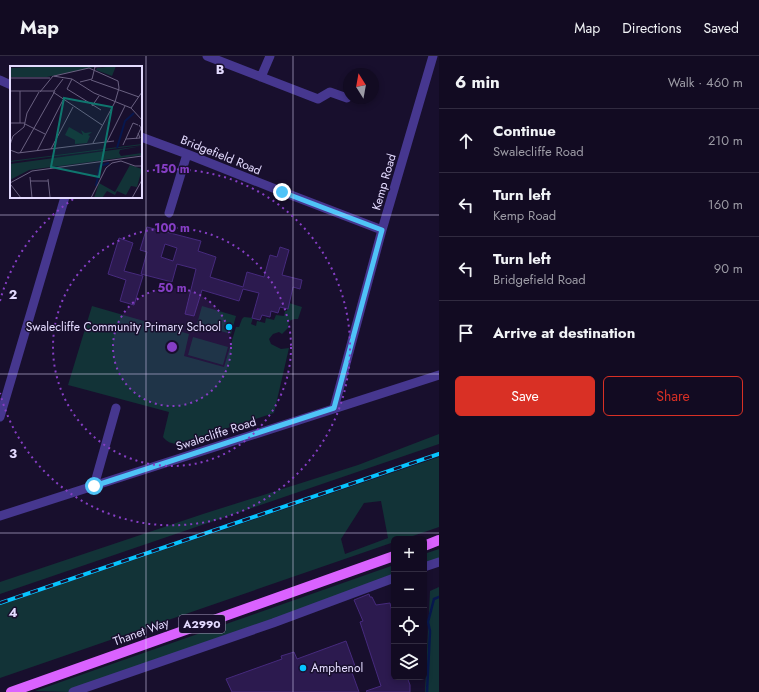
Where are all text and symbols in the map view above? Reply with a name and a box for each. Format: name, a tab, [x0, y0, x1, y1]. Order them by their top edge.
text: Map	[20, 14, 59, 41]
text: Map	[574, 18, 600, 38]
text: Directions	[622, 18, 682, 38]
text: Saved	[704, 18, 739, 38]
text: B	[216, 60, 225, 79]
inset map	[10, 66, 142, 198]
north arrow	[343, 68, 379, 104]
text: 6 min	[455, 70, 500, 94]
text: Walk · 460 m	[668, 73, 743, 92]
text: Continue	[493, 120, 556, 142]
icon: ahead	[455, 130, 477, 152]
street label: Bridgefield Road	[178, 131, 264, 179]
text: 210 m	[708, 131, 743, 150]
text: Swalecliffe Road	[493, 142, 584, 161]
street label: Kemp Road	[367, 151, 401, 213]
text: 150 m	[154, 160, 190, 178]
route end	[273, 183, 291, 201]
text: Turn left	[493, 184, 551, 206]
icon: left	[455, 194, 477, 216]
text: 160 m	[708, 195, 743, 214]
text: Kemp Road	[493, 206, 556, 225]
text: 100 m	[154, 219, 190, 237]
text: Turn left	[493, 248, 551, 270]
icon: left	[455, 258, 477, 280]
text: 90 m	[714, 259, 743, 278]
text: Bridgefield Road	[493, 270, 586, 289]
text: 50 m	[157, 279, 187, 297]
text: 2	[9, 285, 17, 304]
place label: Swalecliffe Community Primary School	[26, 318, 221, 336]
marker: Swalecliffe Community Primary School	[224, 322, 234, 332]
icon: arrive	[455, 322, 477, 344]
text: Arrive at destination	[493, 322, 635, 344]
centre of rings	[165, 340, 179, 354]
button: Save	[455, 376, 595, 416]
button: Share	[603, 376, 743, 416]
street label: Swalecliffe Road	[173, 413, 259, 455]
text: 3	[9, 444, 17, 463]
route start	[85, 477, 103, 495]
map controls	[391, 536, 427, 680]
button: +	[391, 536, 427, 572]
button: −	[391, 572, 427, 608]
text: 4	[8, 603, 18, 622]
button: locate	[391, 608, 427, 644]
street label: Thanet Way	[111, 613, 172, 650]
road number: A2990	[179, 615, 225, 633]
button: layers	[391, 644, 427, 680]
place label: Amphenol	[311, 659, 363, 677]
marker: Amphenol	[298, 663, 308, 673]

